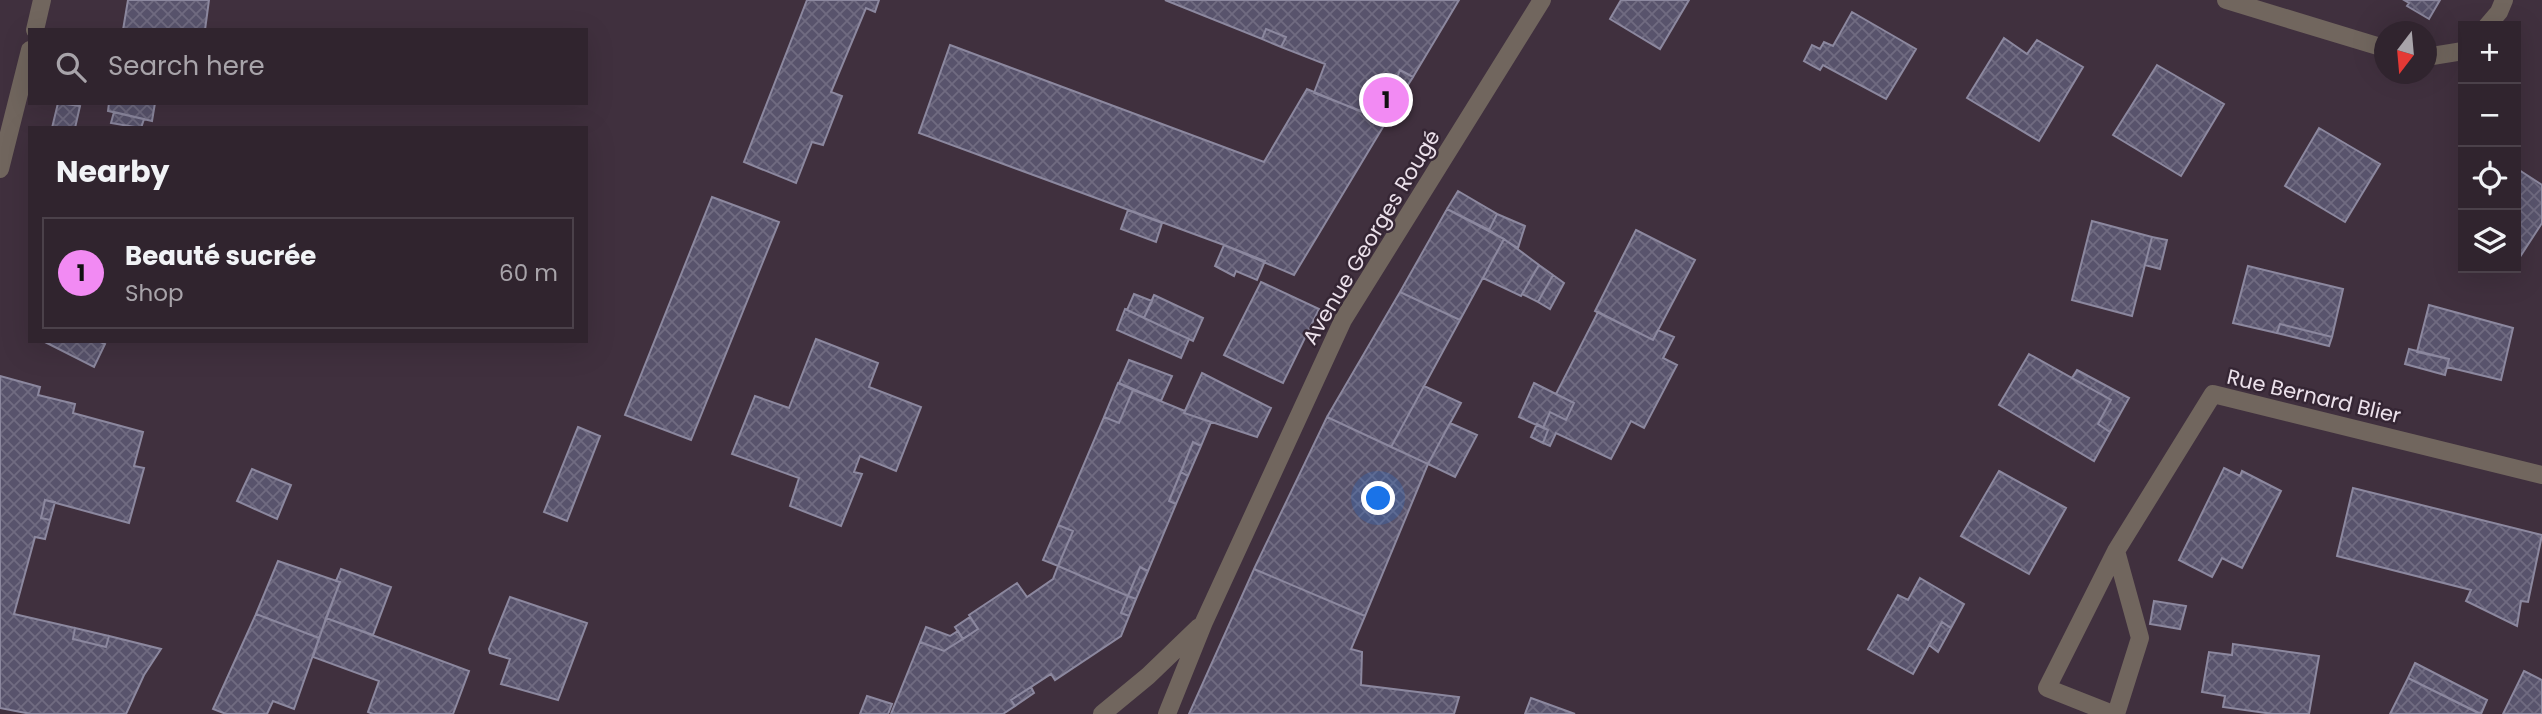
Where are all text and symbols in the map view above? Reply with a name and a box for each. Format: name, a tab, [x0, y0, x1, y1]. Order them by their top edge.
north arrow	[2374, 21, 2437, 84]
map controls	[2458, 21, 2521, 273]
button: +	[2458, 21, 2521, 84]
search box	[28, 28, 588, 105]
icon: search	[52, 48, 90, 86]
text: Search here	[108, 48, 265, 84]
pin: 1	[1363, 74, 1409, 126]
button: −	[2458, 84, 2521, 147]
street label: Avenue Georges Rougé	[1295, 124, 1447, 350]
button: locate	[2458, 147, 2521, 210]
text: Nearby	[56, 150, 170, 193]
button: layers	[2458, 210, 2521, 273]
text: Beauté sucrée	[125, 238, 316, 274]
text: 1	[77, 257, 85, 289]
text: 60 m	[499, 257, 558, 289]
text: Shop	[125, 277, 184, 309]
street label: Rue Bernard Blier	[2224, 362, 2404, 430]
your location	[1361, 481, 1395, 515]

